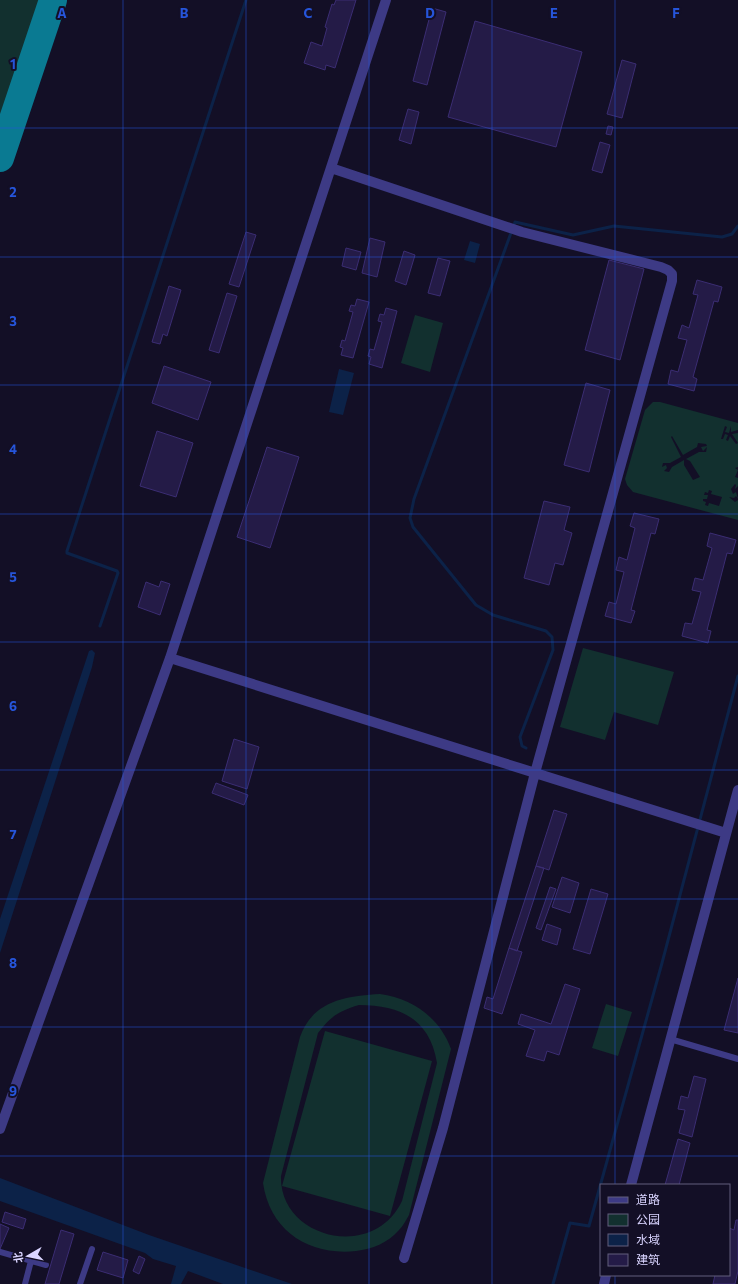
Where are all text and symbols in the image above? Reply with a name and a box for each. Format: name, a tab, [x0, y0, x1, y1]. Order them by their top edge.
text: A	[57, 5, 67, 21]
text: B	[180, 5, 189, 21]
text: C	[304, 5, 313, 21]
text: D	[425, 5, 435, 21]
text: E	[550, 5, 558, 21]
text: F	[672, 5, 680, 21]
text: 1	[10, 56, 16, 72]
text: 2	[9, 184, 17, 200]
text: 3	[9, 313, 17, 329]
text: 4	[9, 441, 17, 457]
text: 5	[9, 569, 17, 585]
text: 6	[9, 698, 17, 714]
text: 7	[9, 826, 17, 842]
text: 8	[9, 955, 17, 971]
text: 9	[9, 1083, 17, 1099]
legend	[600, 1184, 730, 1276]
text: 道路	[636, 1192, 660, 1206]
text: 公园	[636, 1212, 660, 1226]
text: 水域	[636, 1232, 660, 1246]
north arrow	[8, 1236, 48, 1276]
text: 北	[10, 1251, 25, 1264]
text: 建筑	[636, 1252, 660, 1266]

